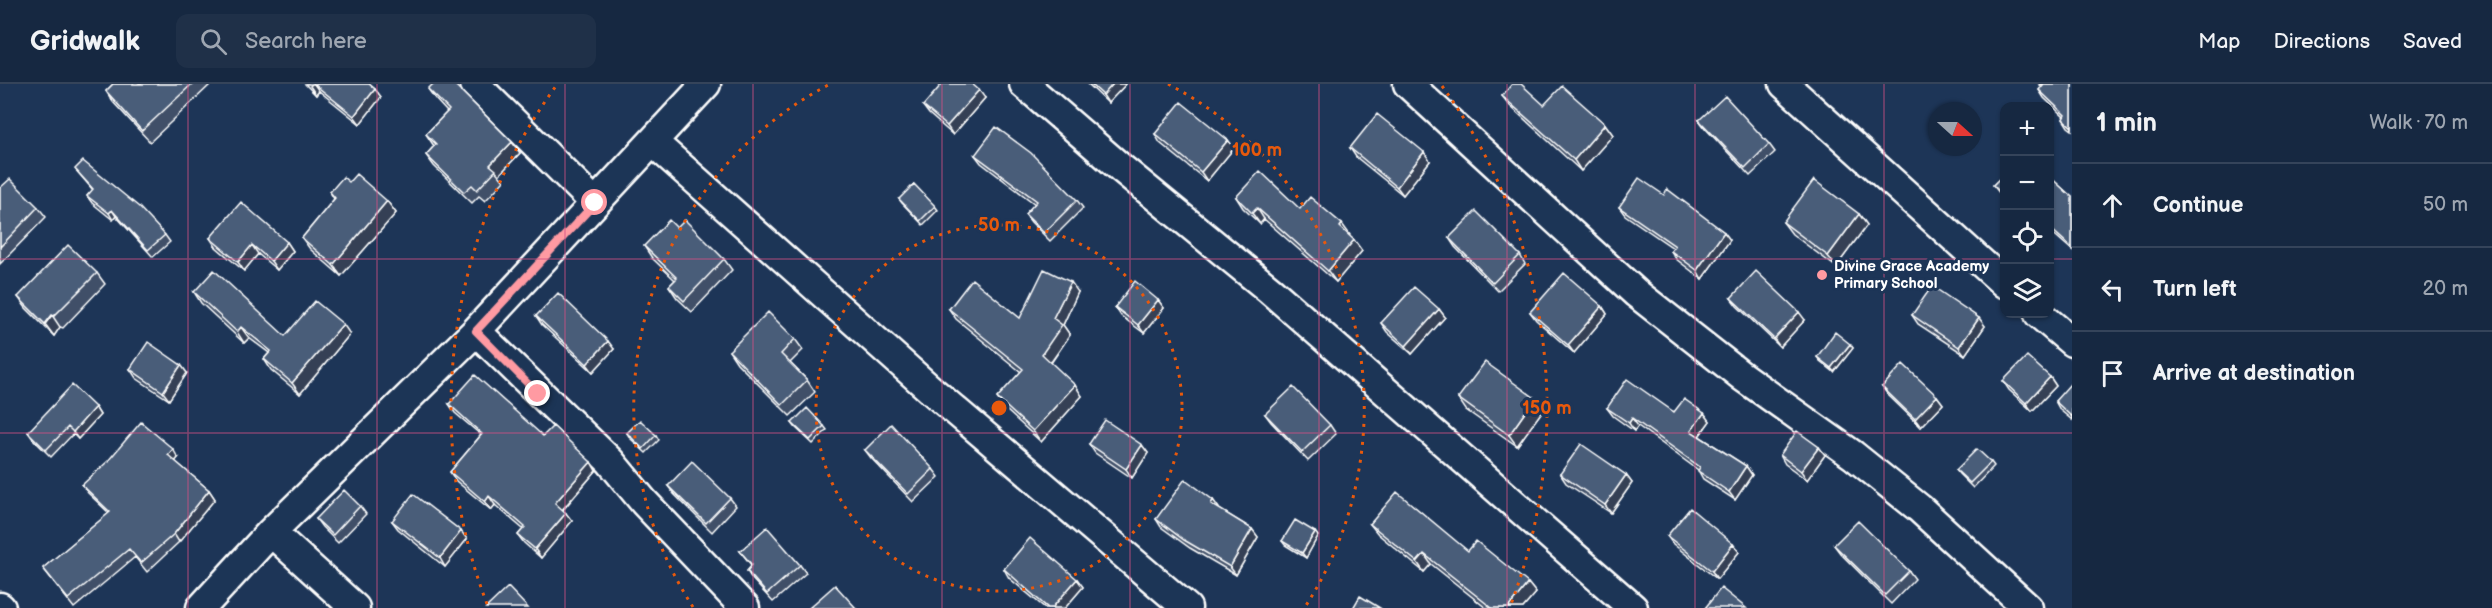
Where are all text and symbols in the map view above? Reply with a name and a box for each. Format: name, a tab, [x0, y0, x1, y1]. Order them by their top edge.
search box	[176, 14, 596, 68]
text: Gridwalk	[30, 25, 140, 58]
icon: search	[197, 25, 230, 58]
text: Search here	[245, 28, 367, 55]
text: Map	[2198, 29, 2241, 54]
text: Directions	[2274, 29, 2370, 54]
text: Saved	[2403, 29, 2462, 54]
north arrow	[1928, 102, 1982, 156]
map controls	[2000, 102, 2054, 318]
button: +	[2000, 102, 2054, 156]
text: 1 min	[2096, 108, 2157, 139]
text: Walk · 70 m	[2369, 111, 2468, 135]
text: 100 m	[1232, 140, 1282, 161]
button: −	[2000, 156, 2054, 210]
route start	[581, 189, 607, 215]
icon: ahead	[2096, 189, 2129, 222]
text: Continue	[2153, 192, 2243, 219]
text: 50 m	[2423, 193, 2468, 217]
button: locate	[2000, 210, 2054, 264]
text: 50 m	[978, 215, 1020, 236]
place label: Divine Grace Academy Primary School	[1834, 257, 1989, 293]
button: layers	[2000, 264, 2054, 318]
marker: Divine Grace Academy Primary School	[1815, 268, 1829, 282]
icon: left	[2096, 273, 2129, 306]
text: Turn left	[2153, 276, 2237, 303]
text: 20 m	[2423, 277, 2468, 301]
icon: arrive	[2096, 357, 2129, 390]
text: Arrive at destination	[2153, 360, 2355, 387]
route end	[524, 380, 550, 406]
centre of rings	[989, 398, 1009, 418]
text: 150 m	[1522, 398, 1572, 419]

